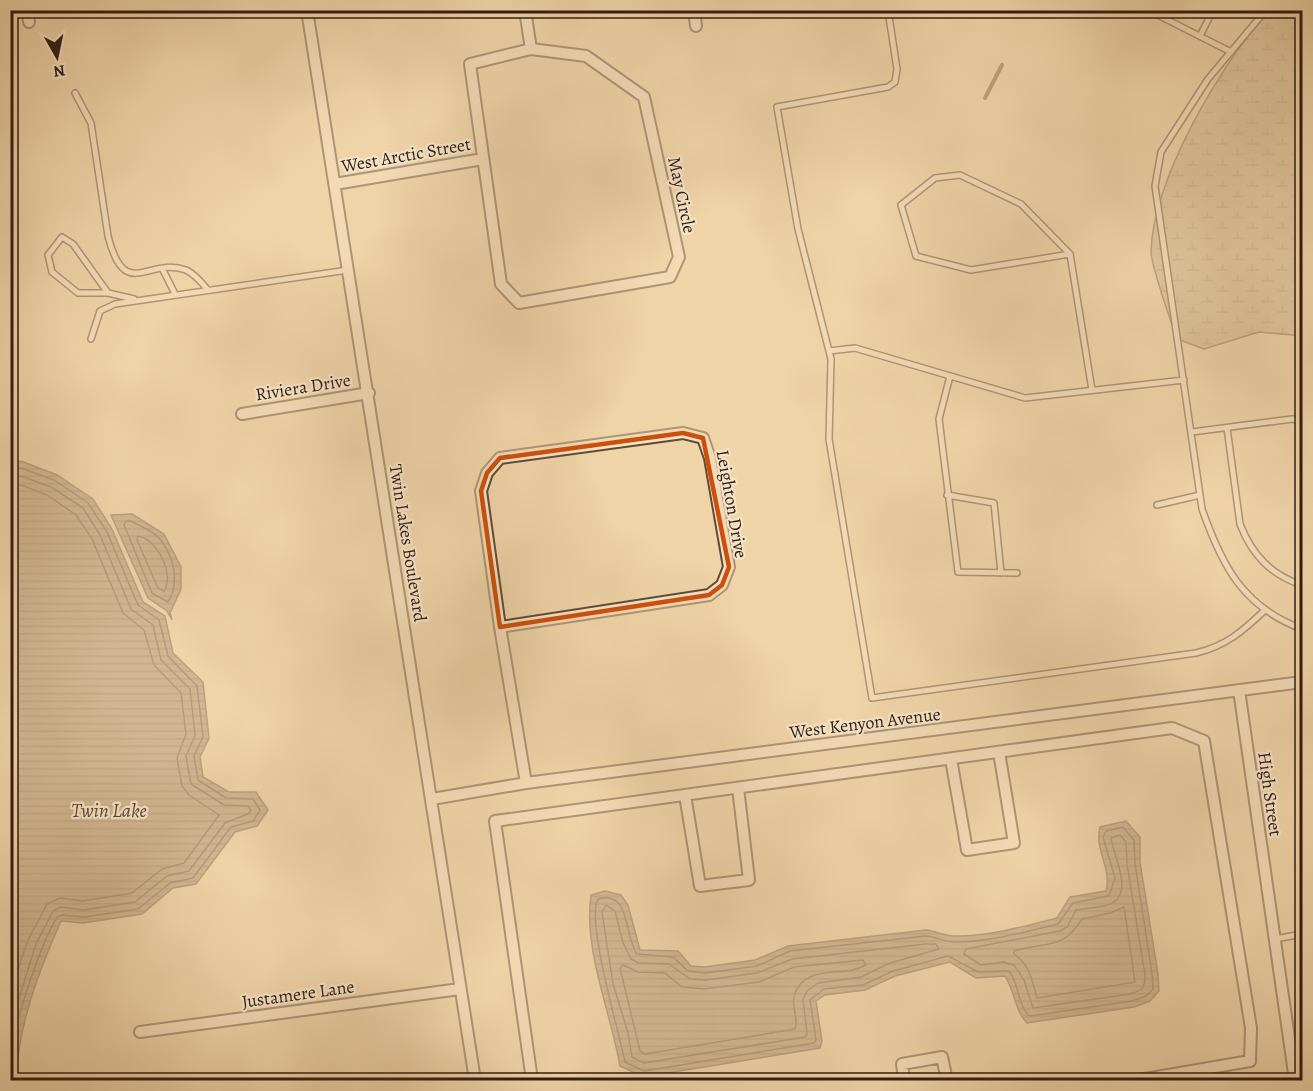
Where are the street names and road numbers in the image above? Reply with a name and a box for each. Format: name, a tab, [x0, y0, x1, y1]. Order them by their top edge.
street label: West Arctic Street	[338, 132, 473, 178]
street label: May Circle	[662, 155, 702, 235]
street label: Riviera Drive	[254, 368, 352, 406]
street label: Leighton Drive	[711, 448, 753, 560]
street label: Twin Lakes Boulevard	[384, 462, 432, 624]
street label: West Kenyon Avenue	[787, 702, 942, 744]
street label: High Street	[1252, 750, 1288, 838]
street label: Justamere Lane	[240, 974, 356, 1014]

